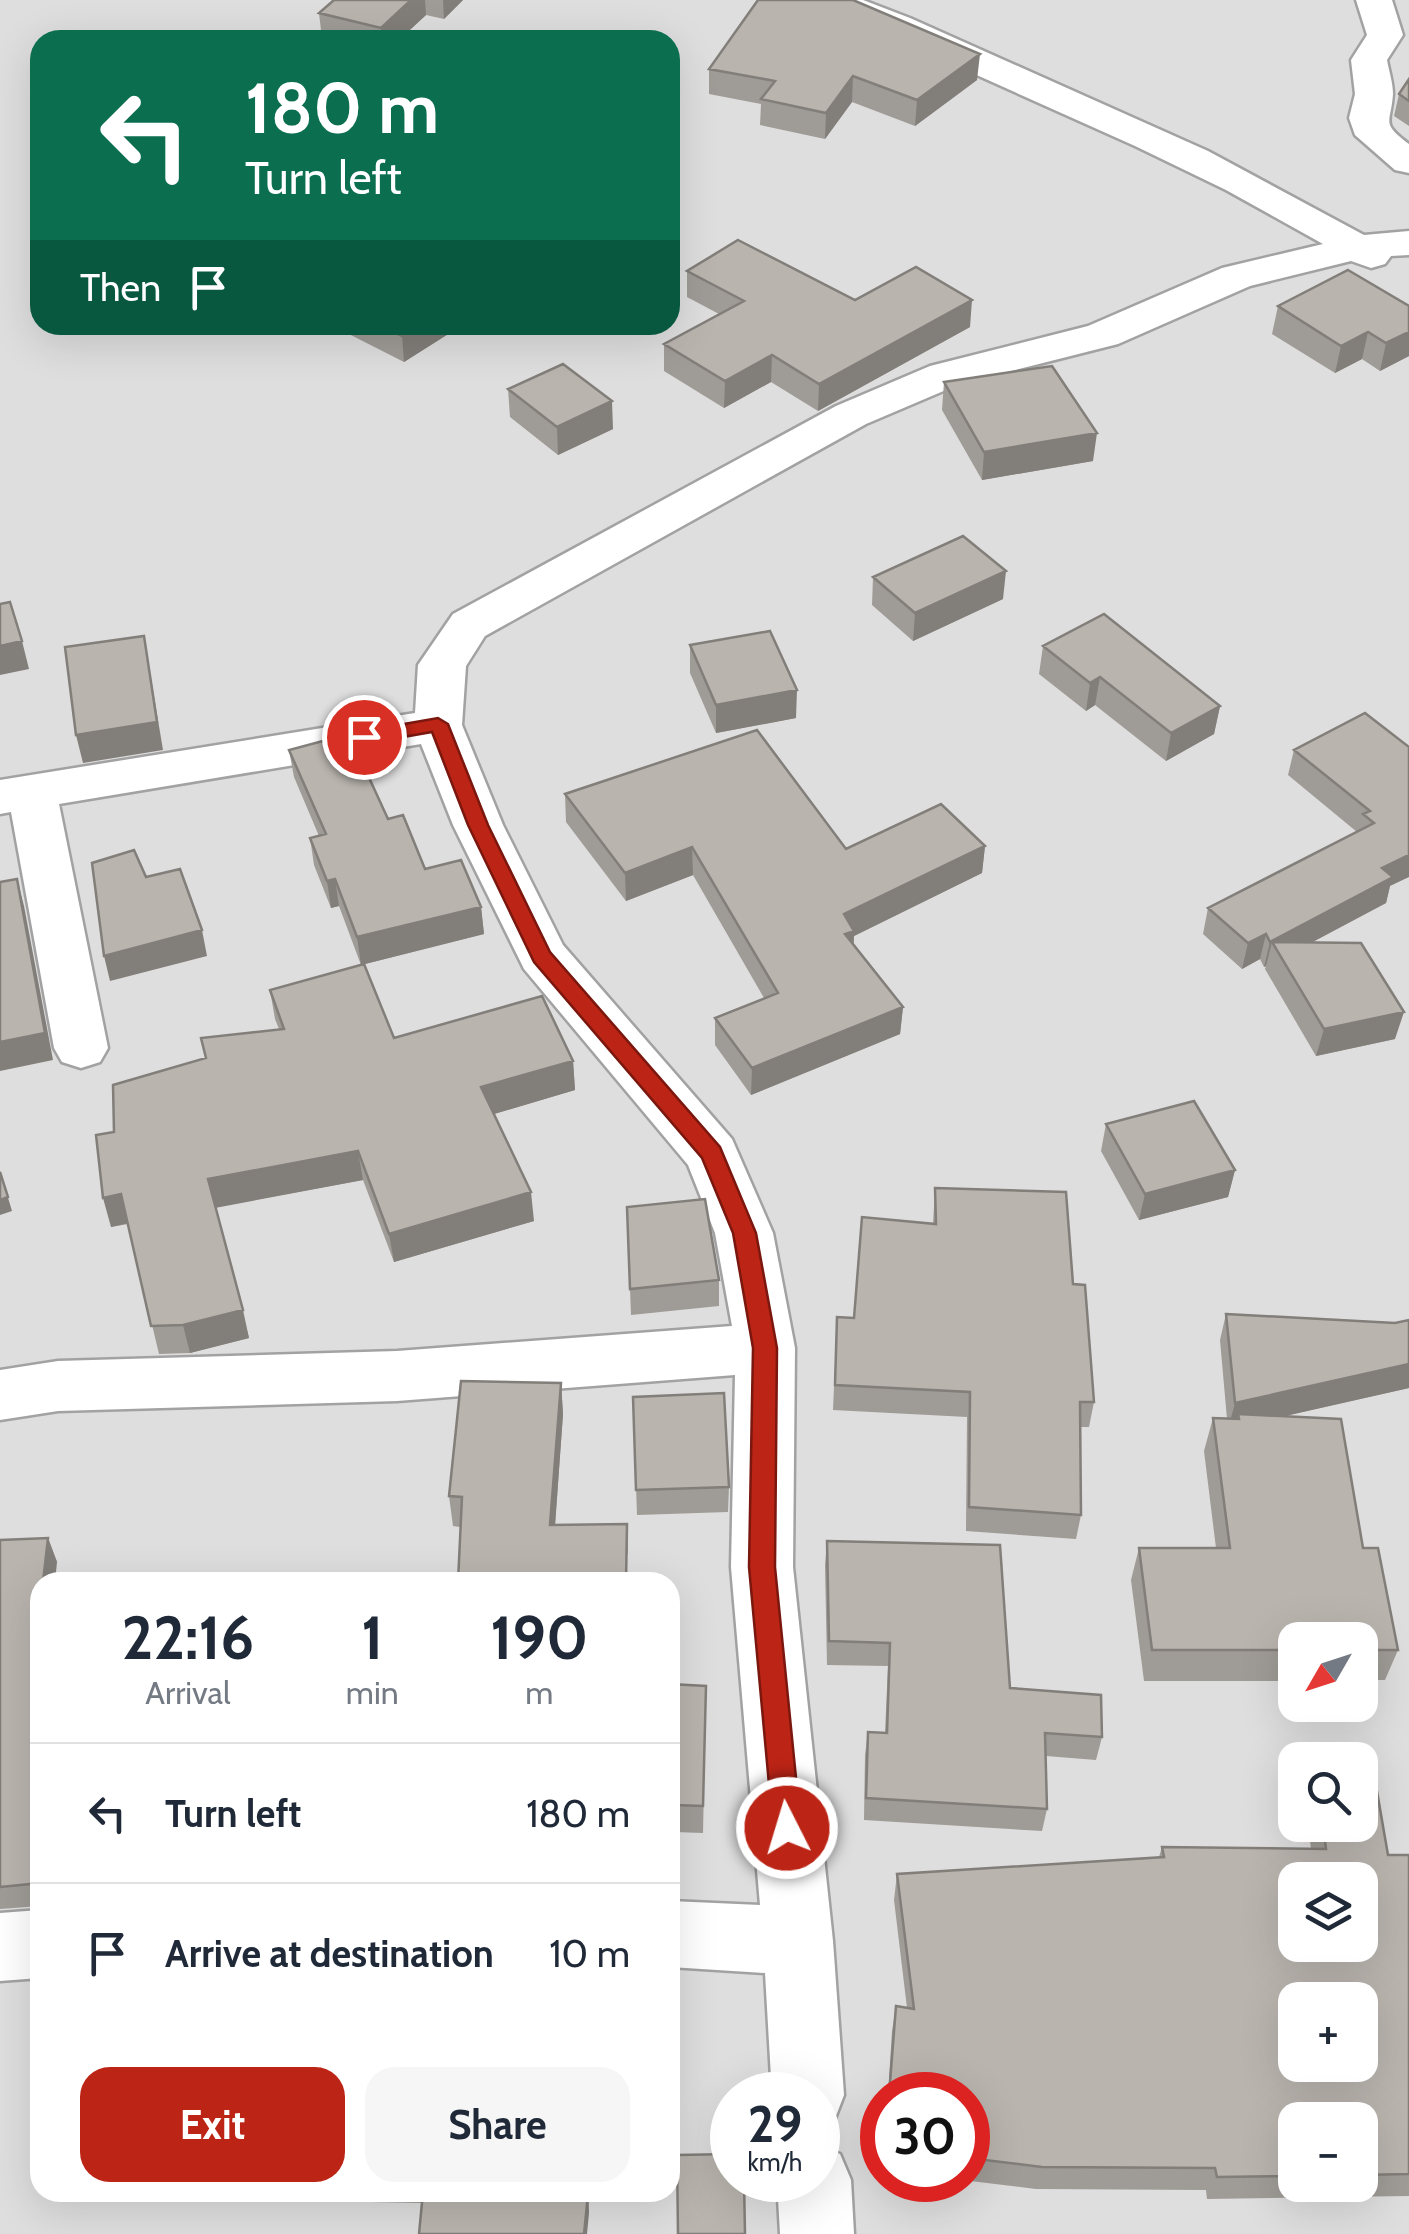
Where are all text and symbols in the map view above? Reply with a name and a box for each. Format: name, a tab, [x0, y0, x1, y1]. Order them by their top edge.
text: 180 m	[245, 65, 439, 151]
icon: left	[80, 70, 210, 200]
text: Turn left	[245, 151, 402, 205]
icon: arrive	[181, 260, 236, 315]
text: Then	[80, 264, 161, 311]
pin	[322, 695, 407, 780]
icon: arrive	[337, 710, 392, 765]
text: 22:16	[122, 1601, 254, 1674]
text: 1	[361, 1601, 383, 1674]
text: 190	[490, 1601, 588, 1674]
north arrow	[1278, 1622, 1378, 1722]
map controls	[1278, 1622, 1378, 2202]
text: Arrival	[145, 1673, 231, 1712]
text: min	[346, 1673, 399, 1712]
text: m	[525, 1673, 553, 1712]
button: search	[1278, 1742, 1378, 1842]
position arrow	[735, 1776, 839, 1880]
icon: left	[80, 1786, 135, 1841]
text: Turn left	[165, 1790, 301, 1837]
text: 180 m	[526, 1790, 630, 1837]
button: layers	[1278, 1862, 1378, 1962]
icon: arrive	[80, 1926, 135, 1981]
text: Arrive at destination	[165, 1930, 494, 1977]
text: 10 m	[549, 1930, 630, 1977]
button: +	[1278, 1982, 1378, 2082]
button: Exit	[80, 2067, 345, 2182]
button: Share	[365, 2067, 630, 2182]
speed limit sign: 30	[860, 2072, 990, 2202]
text: 29	[748, 2094, 802, 2155]
button: −	[1278, 2102, 1378, 2202]
text: km/h	[748, 2147, 802, 2177]

